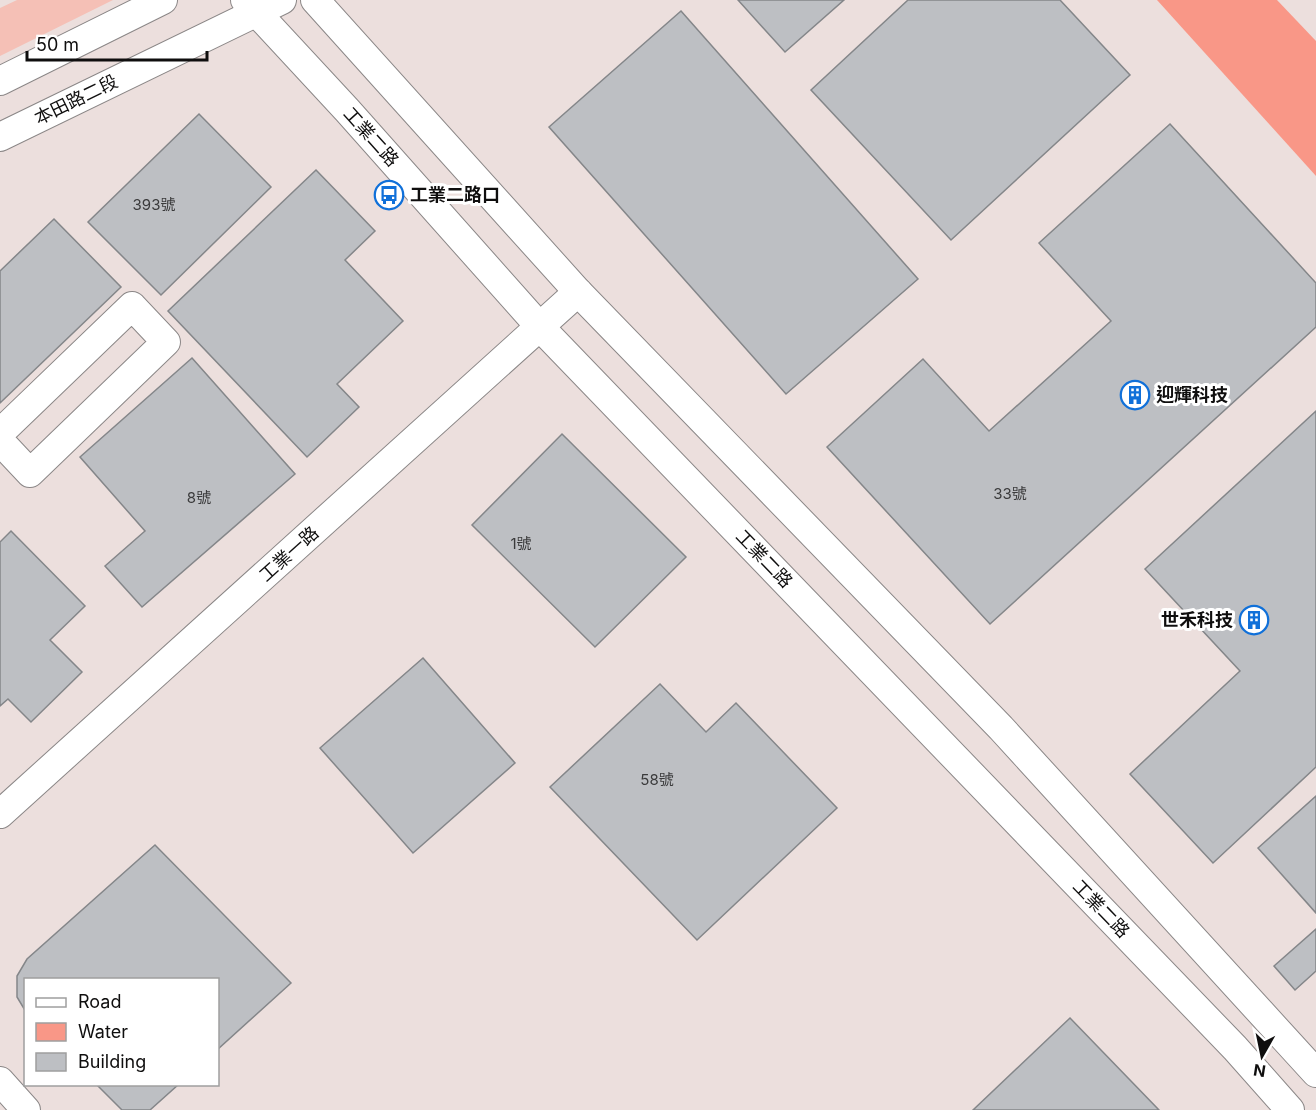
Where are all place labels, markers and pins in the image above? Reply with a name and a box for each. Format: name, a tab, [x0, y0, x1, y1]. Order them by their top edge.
bus stop icon: 工業二路口	[373, 179, 405, 211]
place label: 工業二路口	[410, 184, 500, 205]
building icon: 迎輝科技	[1119, 379, 1151, 411]
place label: 迎輝科技	[1156, 384, 1228, 405]
building icon: 世禾科技	[1238, 604, 1270, 636]
place label: 世禾科技	[1161, 609, 1233, 630]

